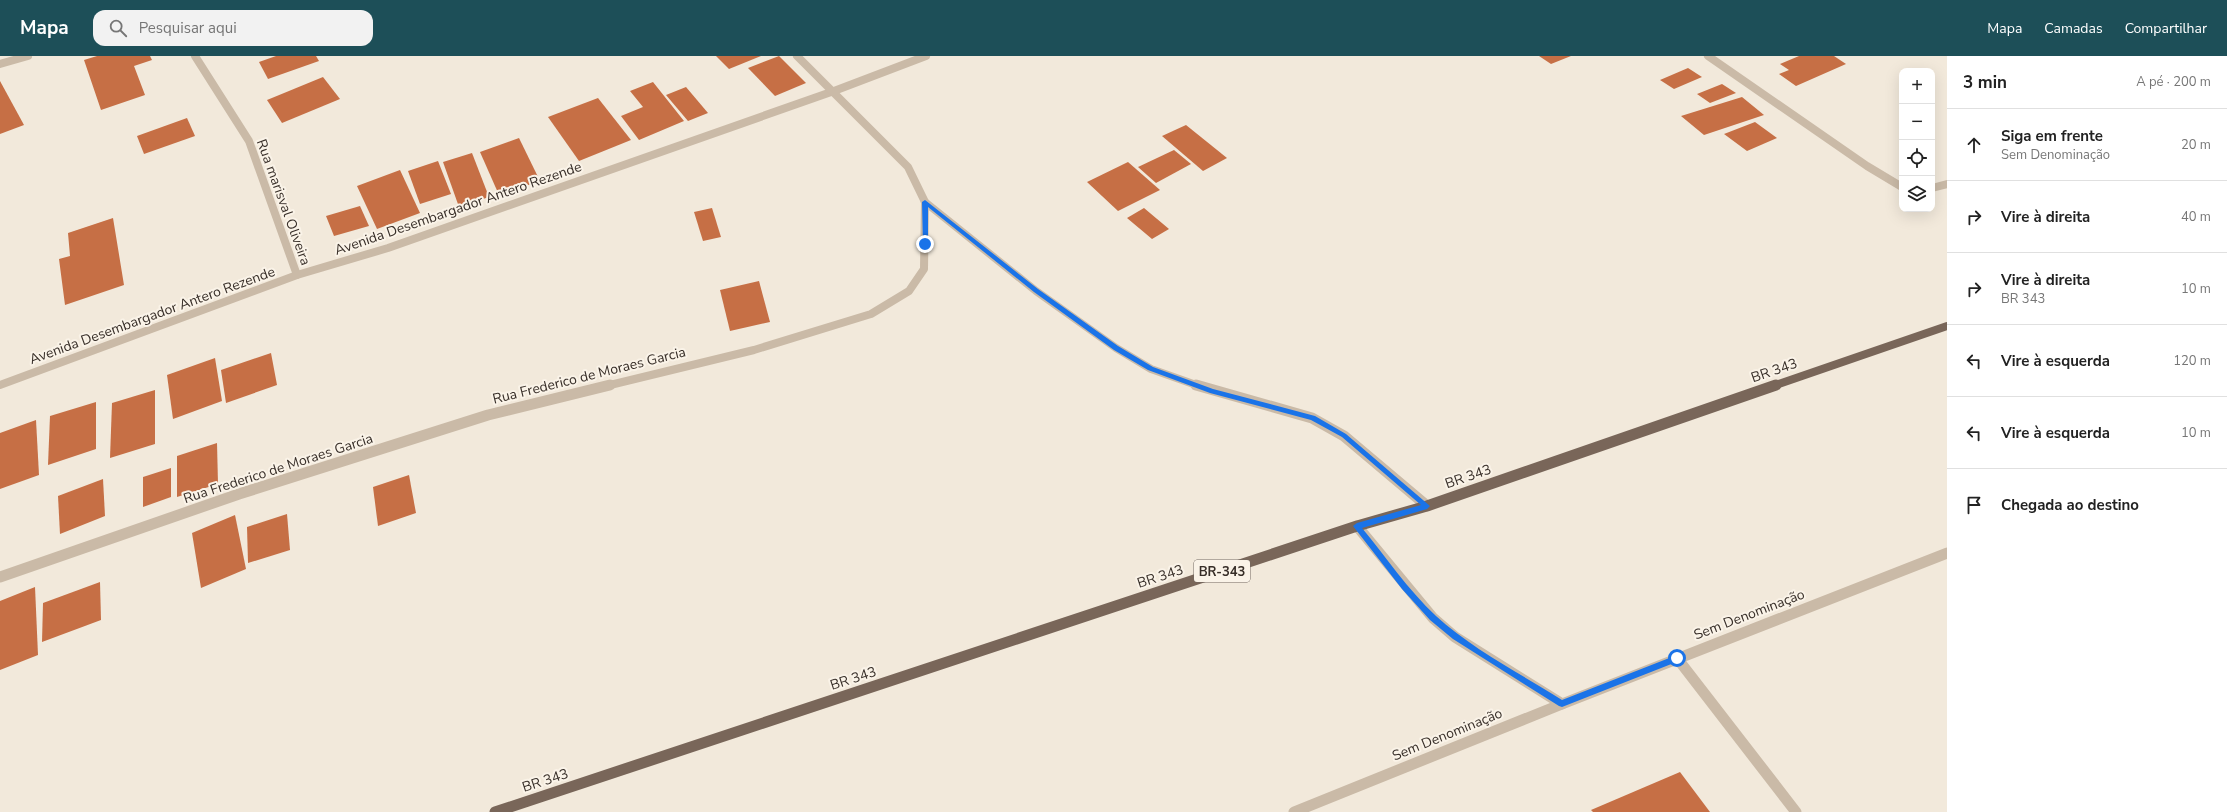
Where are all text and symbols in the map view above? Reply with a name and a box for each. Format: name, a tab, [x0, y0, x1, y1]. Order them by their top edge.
search box	[93, 10, 373, 46]
text: Mapa	[20, 15, 69, 41]
icon: search	[107, 17, 129, 39]
text: Pesquisar aqui	[139, 18, 237, 38]
text: Mapa	[1987, 19, 2022, 38]
text: Camadas	[2044, 19, 2103, 38]
text: Compartilhar	[2125, 19, 2207, 38]
map controls	[1899, 68, 1935, 212]
button: +	[1899, 68, 1935, 104]
text: 3 min	[1963, 71, 2007, 94]
text: A pé · 200 m	[2136, 73, 2211, 91]
button: −	[1899, 104, 1935, 140]
text: Siga em frente	[2001, 126, 2103, 146]
icon: ahead	[1963, 134, 1985, 156]
street label: Rua marisval Oliveira	[252, 136, 315, 268]
text: 20 m	[2181, 136, 2211, 154]
button: locate	[1899, 140, 1935, 176]
text: Sem Denominação	[2001, 146, 2110, 164]
street label: Avenida Desembargador Antero Rezende	[332, 157, 584, 260]
button: layers	[1899, 176, 1935, 212]
icon: right	[1963, 206, 1985, 228]
text: Vire à direita	[2001, 207, 2090, 227]
text: 40 m	[2181, 208, 2211, 226]
route end	[916, 235, 934, 253]
street label: Avenida Desembargador Antero Rezende	[27, 262, 278, 369]
text: Vire à direita	[2001, 270, 2090, 290]
icon: right	[1963, 278, 1985, 300]
text: 10 m	[2181, 280, 2211, 298]
text: BR 343	[2001, 290, 2045, 308]
street label: Rua Frederico de Moraes Garcia	[491, 342, 688, 409]
icon: left	[1963, 350, 1985, 372]
text: Vire à esquerda	[2001, 351, 2110, 371]
text: 120 m	[2173, 352, 2211, 370]
street label: BR 343	[1749, 354, 1800, 387]
icon: left	[1963, 422, 1985, 444]
text: Vire à esquerda	[2001, 423, 2110, 443]
text: 10 m	[2181, 424, 2211, 442]
street label: Rua Frederico de Moraes Garcia	[181, 429, 375, 508]
street label: BR 343	[1443, 460, 1494, 493]
icon: arrive	[1963, 494, 1985, 516]
text: Chegada ao destino	[2001, 495, 2139, 515]
street label: BR 343	[1135, 560, 1186, 593]
road number: BR-343	[1194, 560, 1250, 582]
street label: Sem Denominação	[1691, 584, 1808, 644]
route start	[1668, 649, 1686, 667]
street label: BR 343	[828, 662, 879, 695]
street label: Sem Denominação	[1389, 704, 1505, 765]
street label: BR 343	[520, 764, 571, 797]

